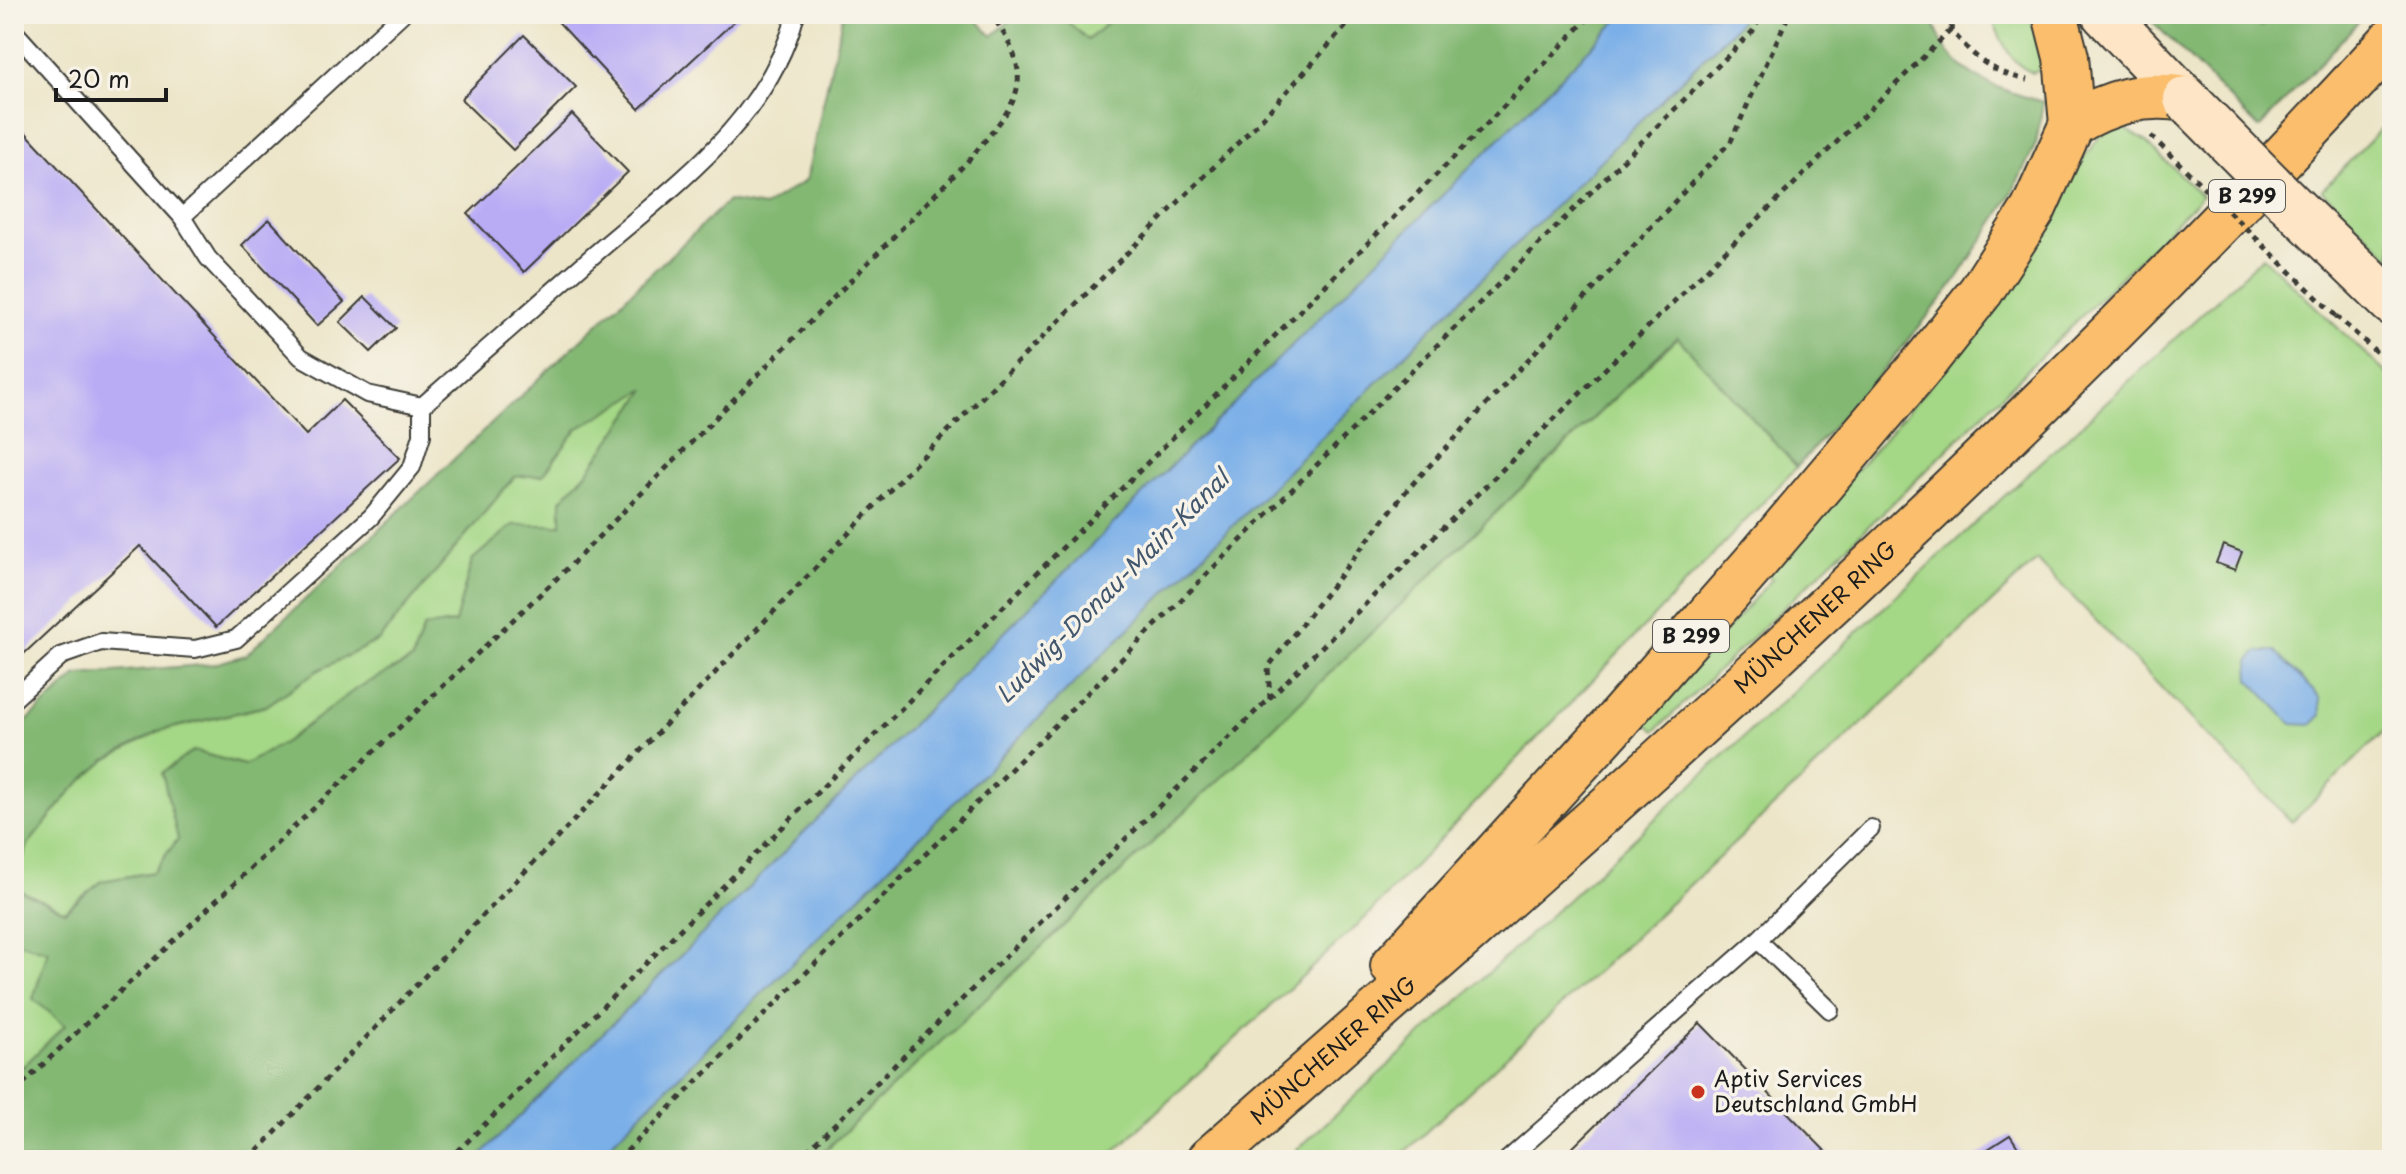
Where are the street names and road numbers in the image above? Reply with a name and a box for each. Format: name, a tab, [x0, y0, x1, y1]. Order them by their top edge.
road number: B 299	[2209, 180, 2285, 212]
street label: MÜNCHENER RING	[1726, 532, 1903, 700]
road number: B 299	[1653, 620, 1729, 652]
street label: MÜNCHENER RING	[1242, 967, 1423, 1132]

